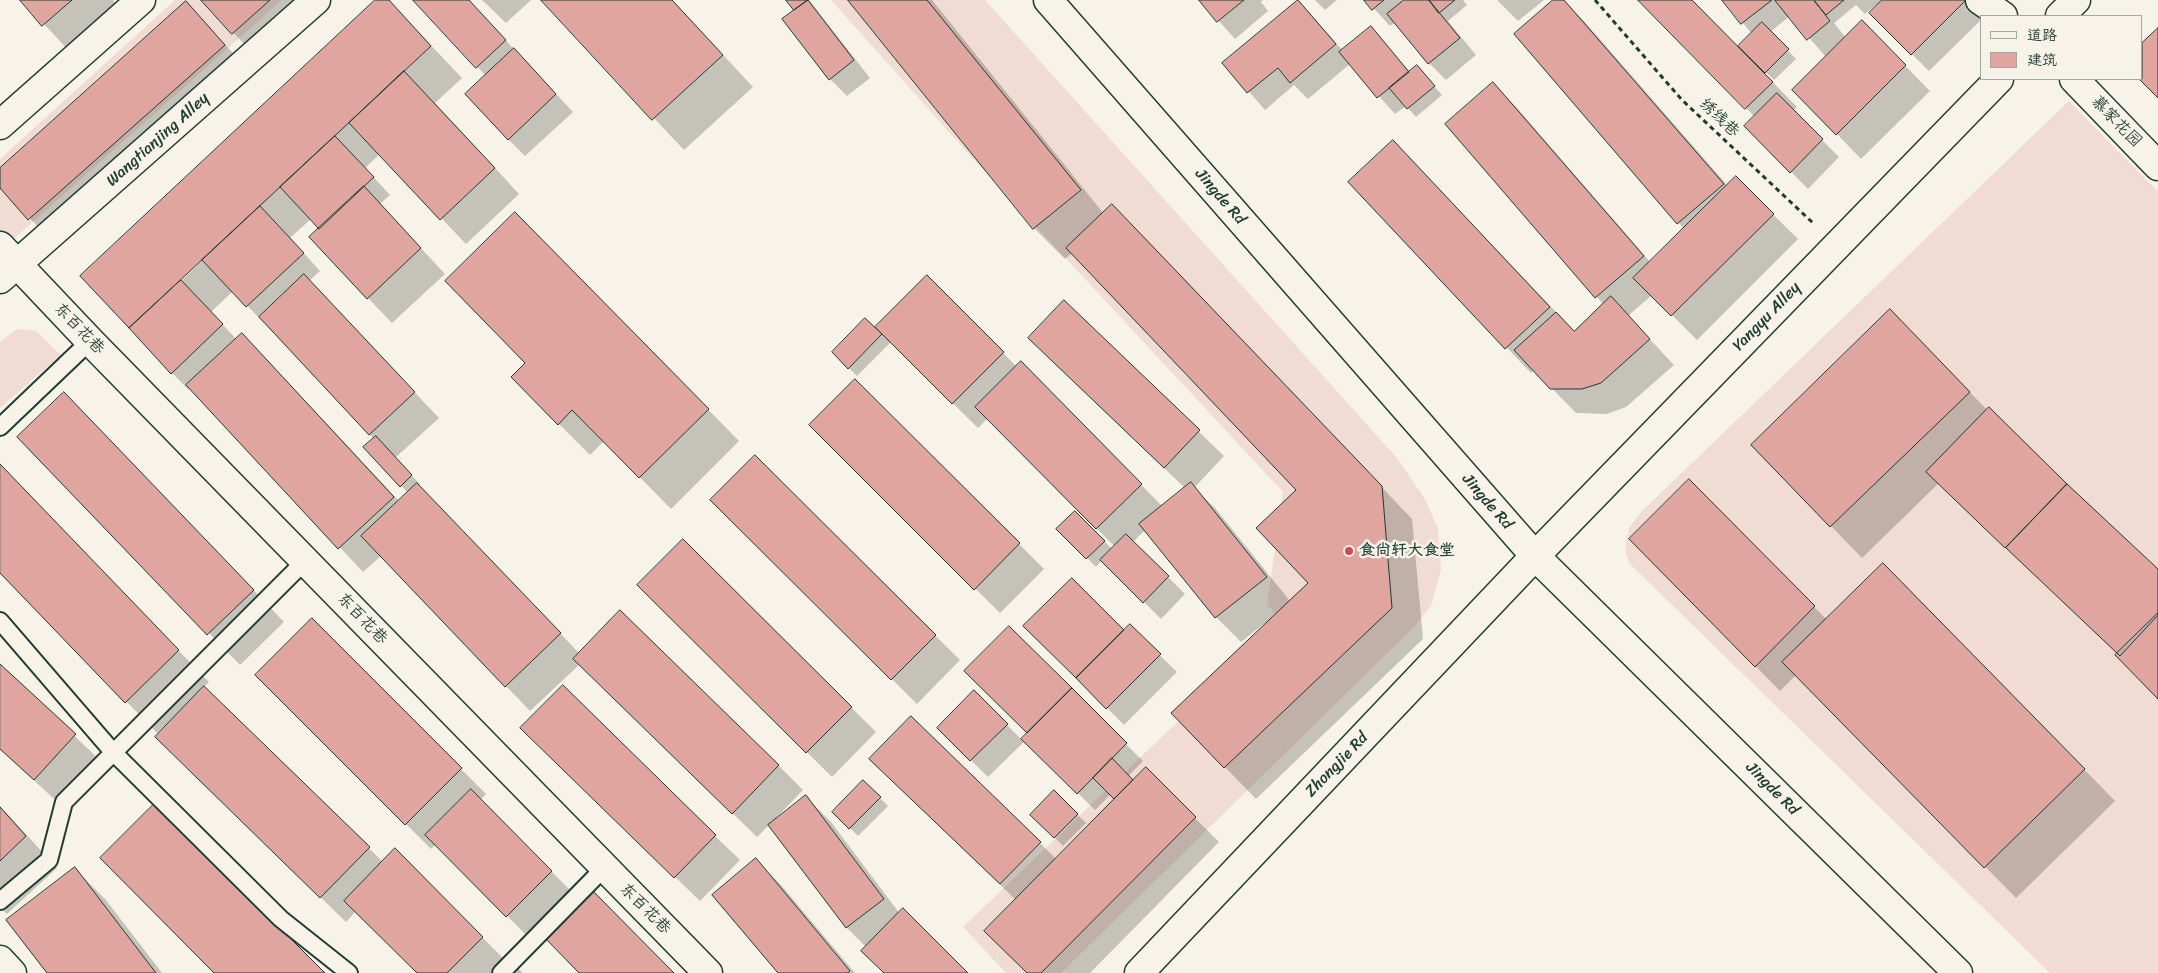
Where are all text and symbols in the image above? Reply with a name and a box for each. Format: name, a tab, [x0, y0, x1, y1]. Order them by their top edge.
legend	[1980, 15, 2143, 80]
text: 道路	[2027, 22, 2057, 48]
text: 建筑	[2027, 47, 2057, 73]
street label: Wangtianjing Alley	[103, 89, 213, 191]
street label: 慕家花园	[2087, 92, 2145, 152]
street label: 绣线巷	[1695, 95, 1743, 141]
street label: Jingde Rd	[1191, 165, 1249, 229]
street label: Yangyu Alley	[1729, 278, 1805, 356]
street label: 东百花巷	[50, 299, 108, 359]
street label: Jingde Rd	[1458, 470, 1516, 534]
place label: 食尚轩大食堂	[1359, 541, 1455, 561]
marker: 食尚轩大食堂	[1343, 545, 1355, 557]
street label: 东百花巷	[333, 589, 391, 649]
street label: Zhongjie Rd	[1301, 729, 1373, 801]
street label: Jingde Rd	[1741, 758, 1803, 820]
street label: 东百花巷	[616, 880, 674, 938]

